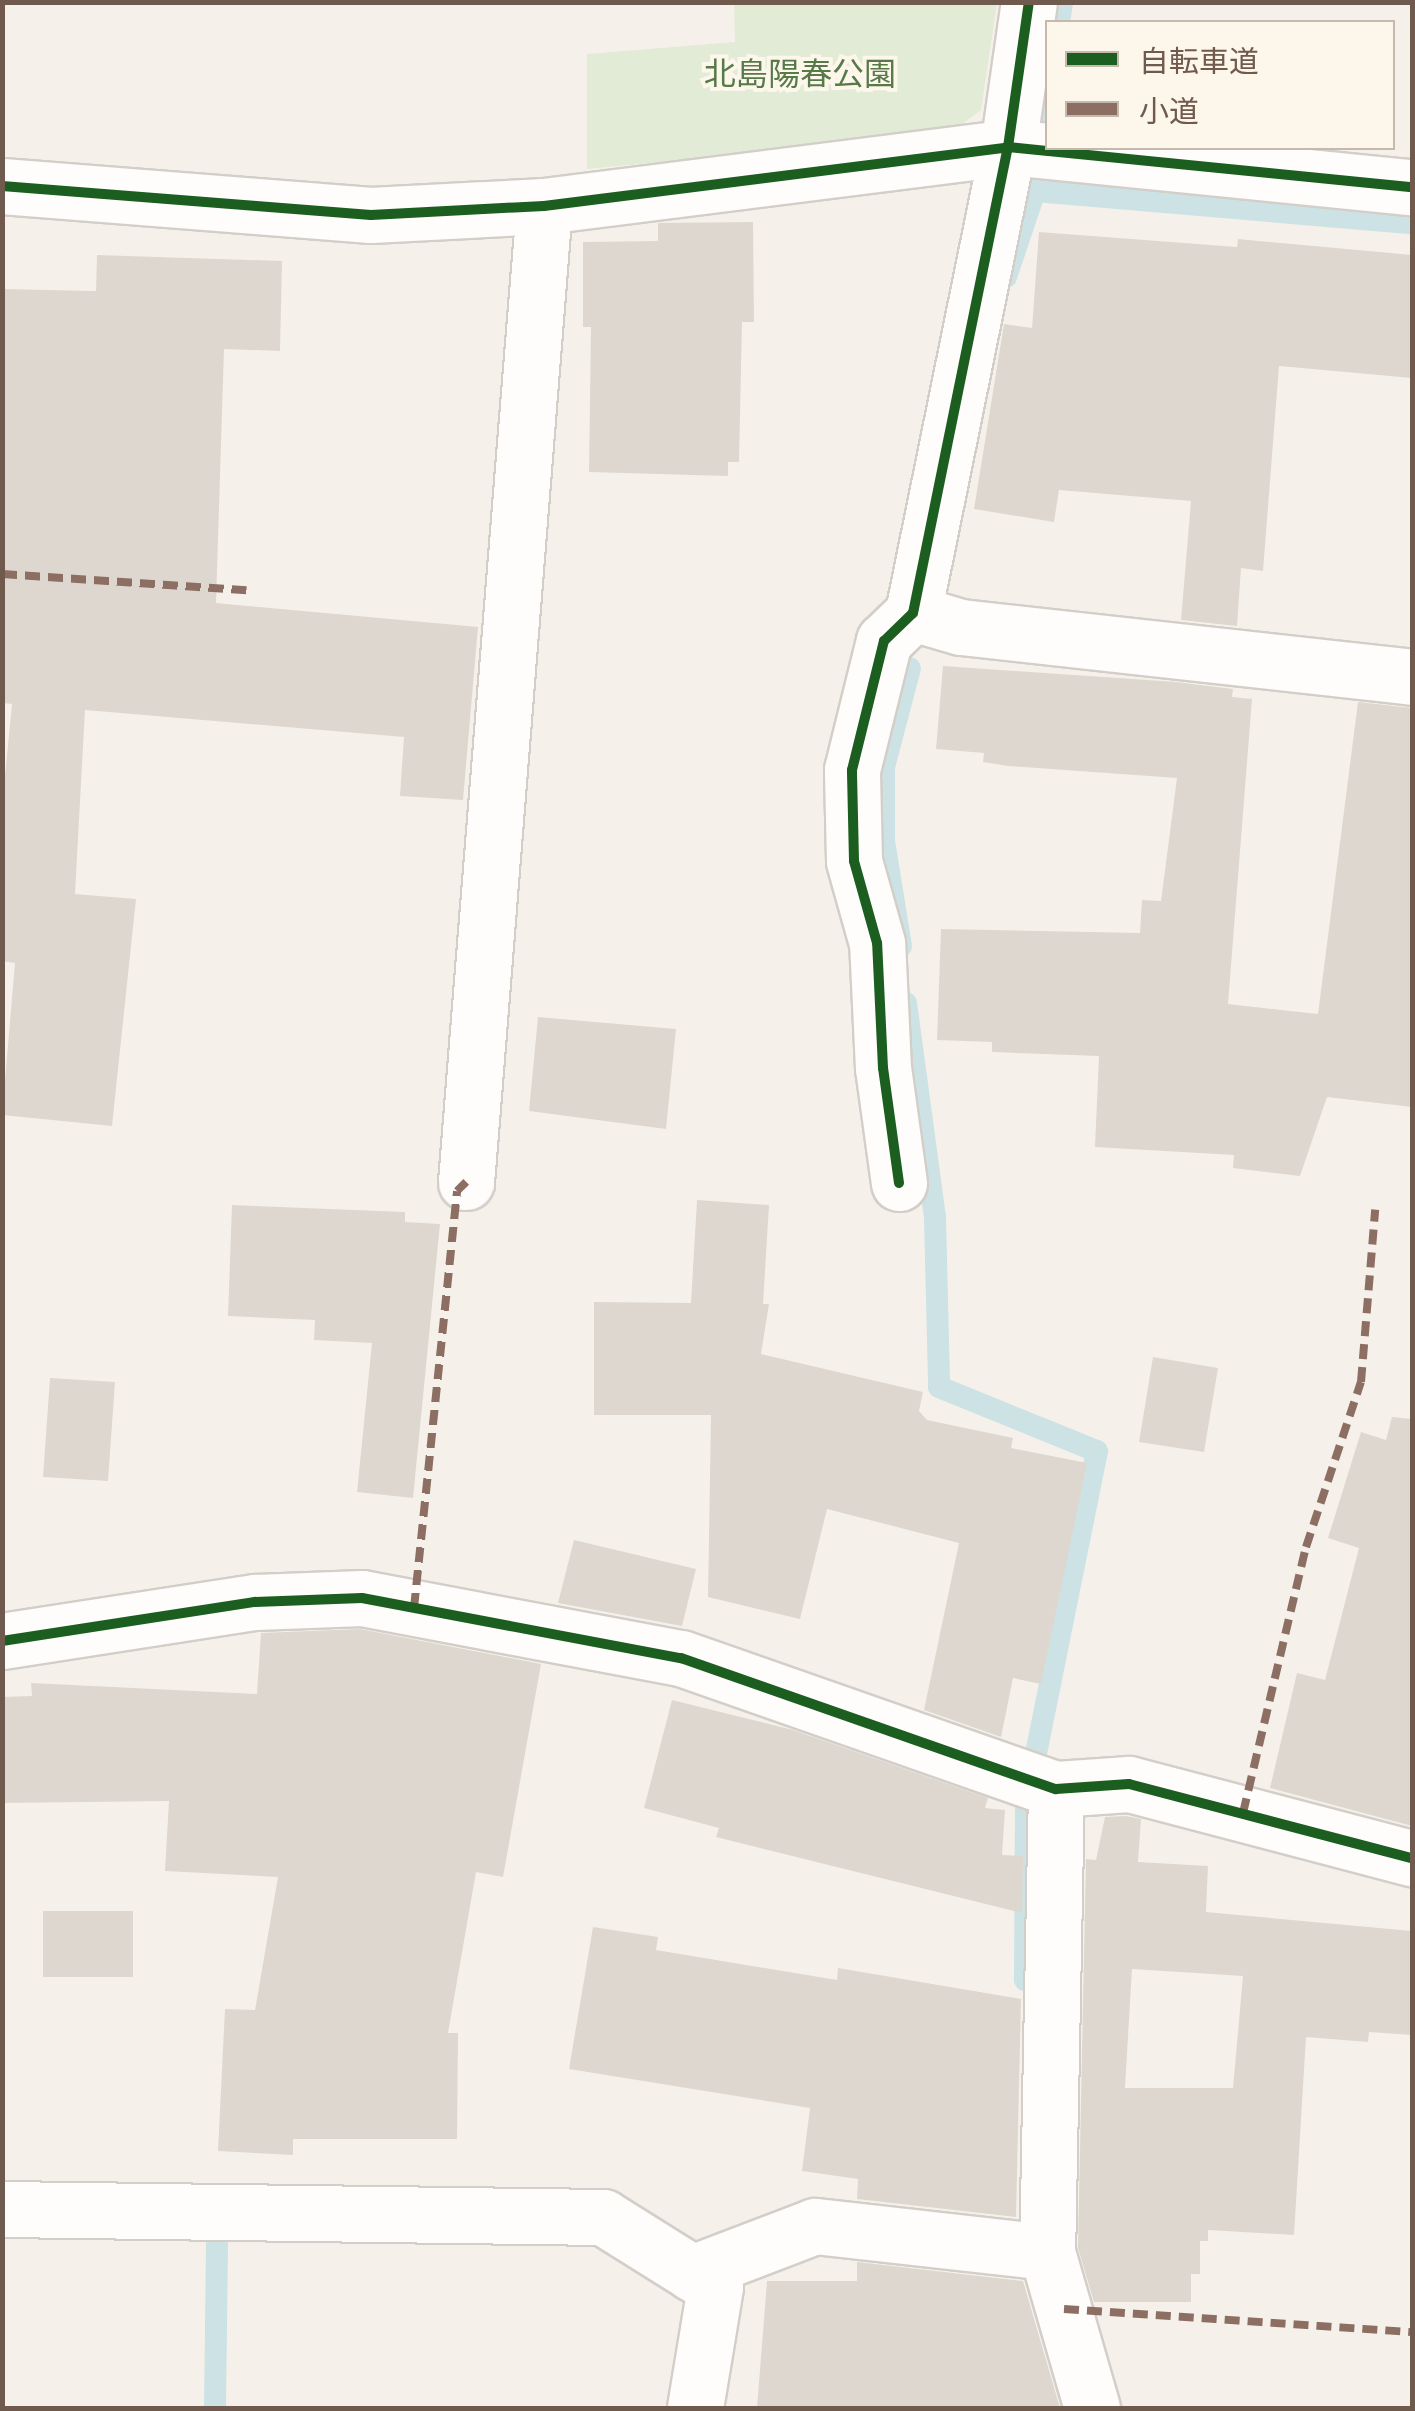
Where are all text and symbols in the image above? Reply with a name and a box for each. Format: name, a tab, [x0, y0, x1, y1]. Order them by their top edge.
legend	[1045, 20, 1395, 150]
text: 自転車道	[1139, 44, 1259, 78]
park label: 北島陽春公園	[704, 55, 896, 93]
text: 小道	[1139, 94, 1199, 128]

